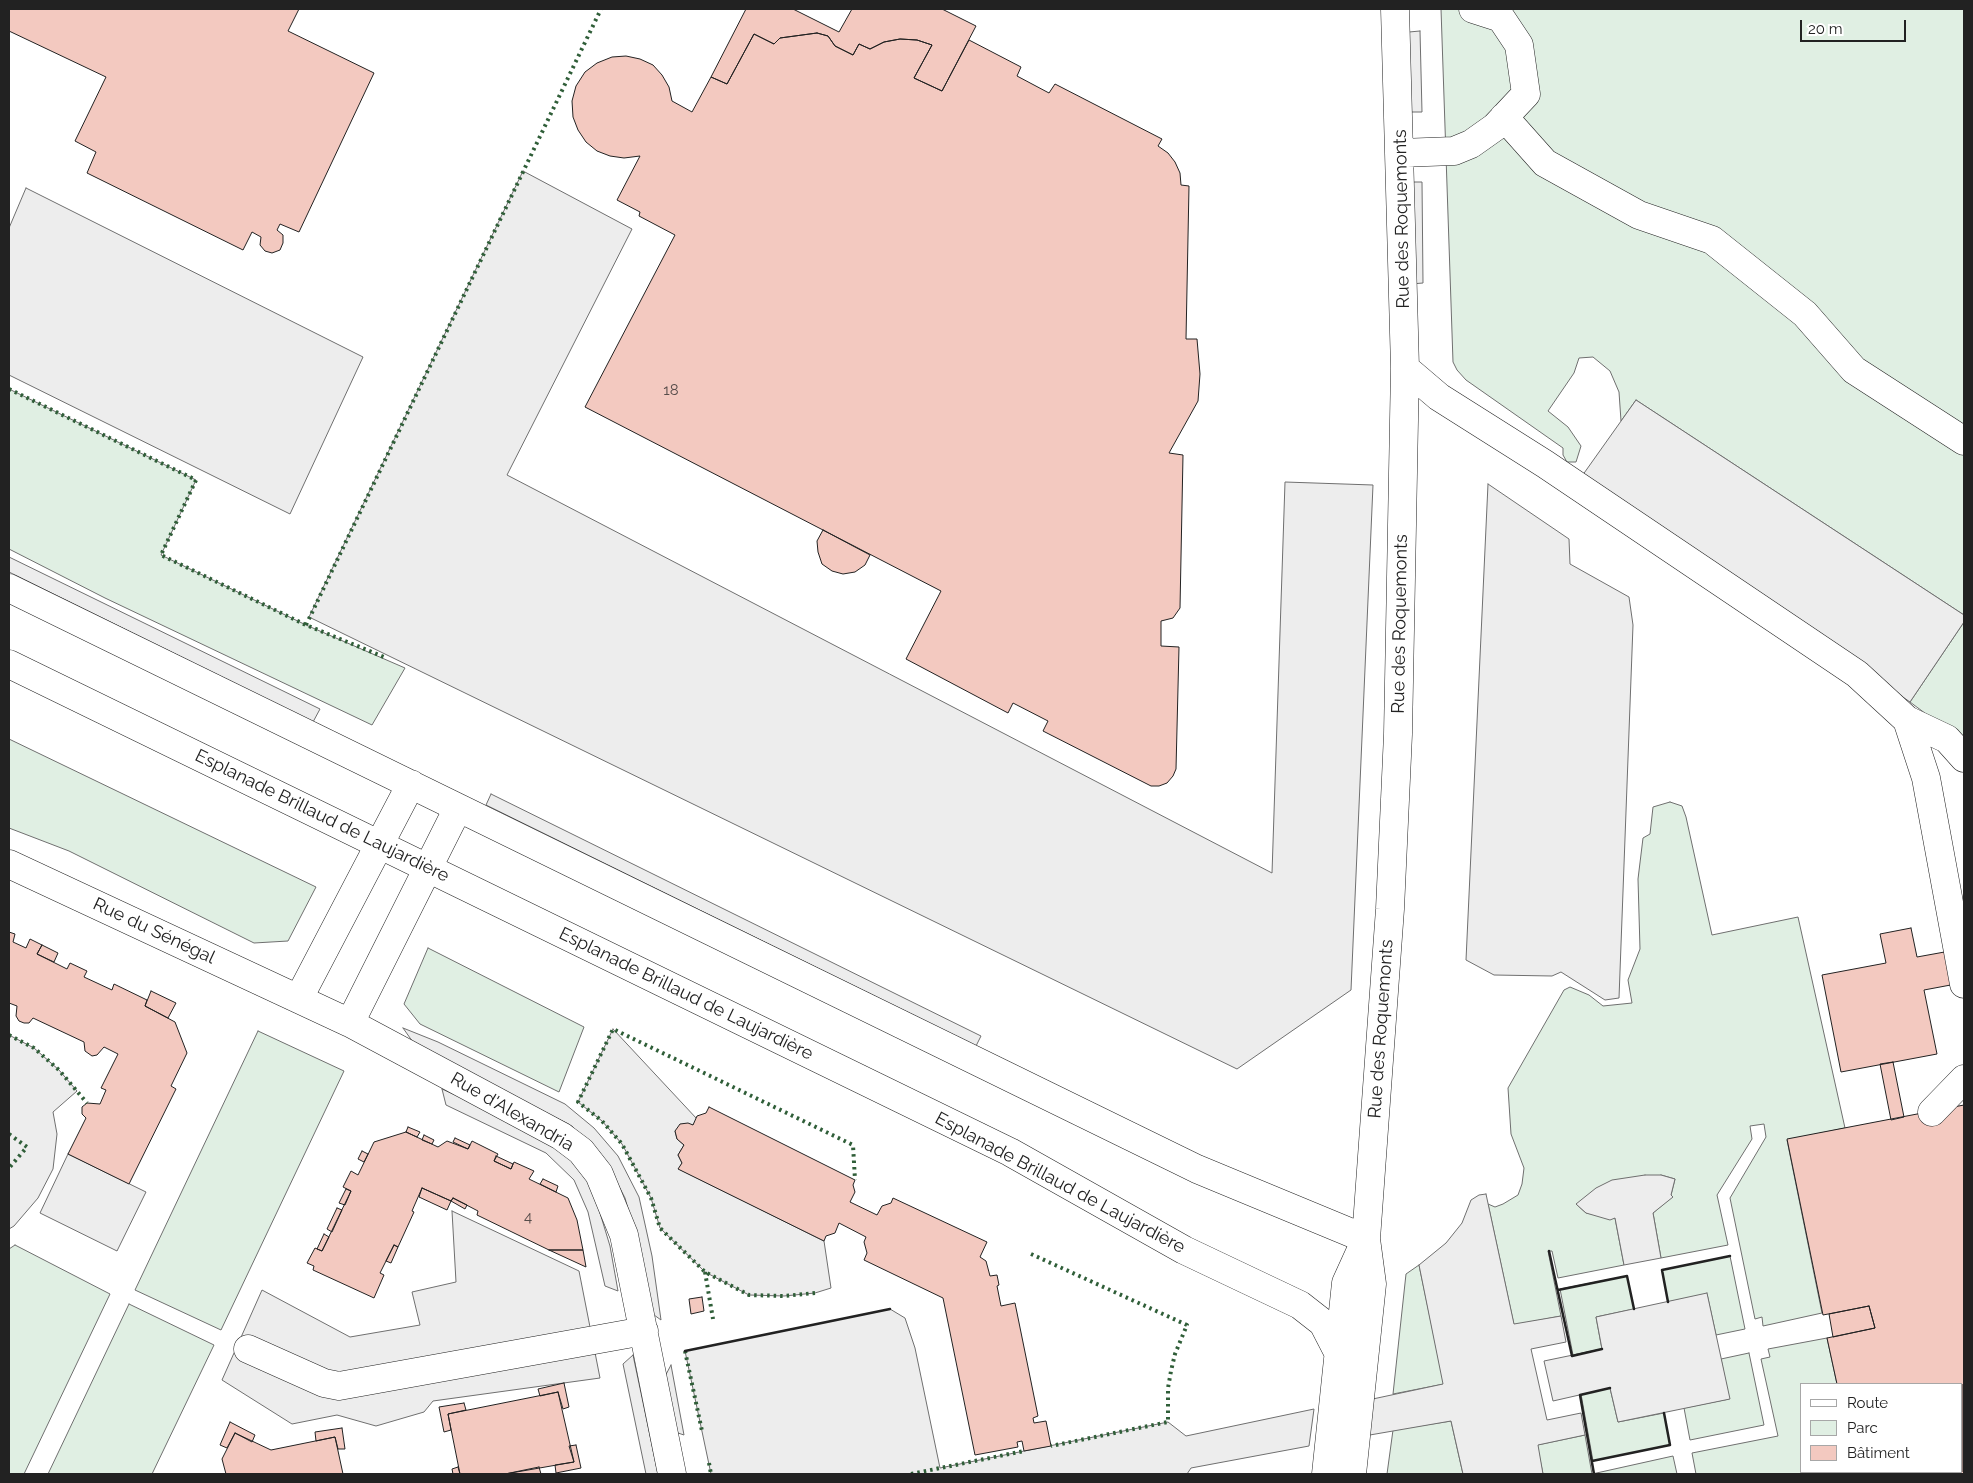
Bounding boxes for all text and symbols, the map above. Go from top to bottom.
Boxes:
scale bar [1803,10,1909,42]
text: 20 m [1808,20,1843,38]
street label: Rue des Roquemonts [1390,129,1414,309]
house number: 18 [663,381,679,399]
street label: Rue des Roquemonts [1388,534,1412,714]
street label: Esplanade Brillaud de Laujardière [191,745,453,887]
street label: Rue du Sénégal [89,893,219,969]
street label: Esplanade Brillaud de Laujardière [555,923,817,1065]
street label: Rue des Roquemonts [1364,939,1398,1119]
street label: Rue d'Alexandria [446,1068,578,1156]
street label: Esplanade Brillaud de Laujardière [931,1108,1189,1258]
house number: 4 [524,1208,532,1226]
legend [1800,1383,1963,1473]
text: Route [1847,1394,1888,1412]
text: Parc [1847,1419,1878,1437]
text: Bâtiment [1847,1444,1910,1462]

